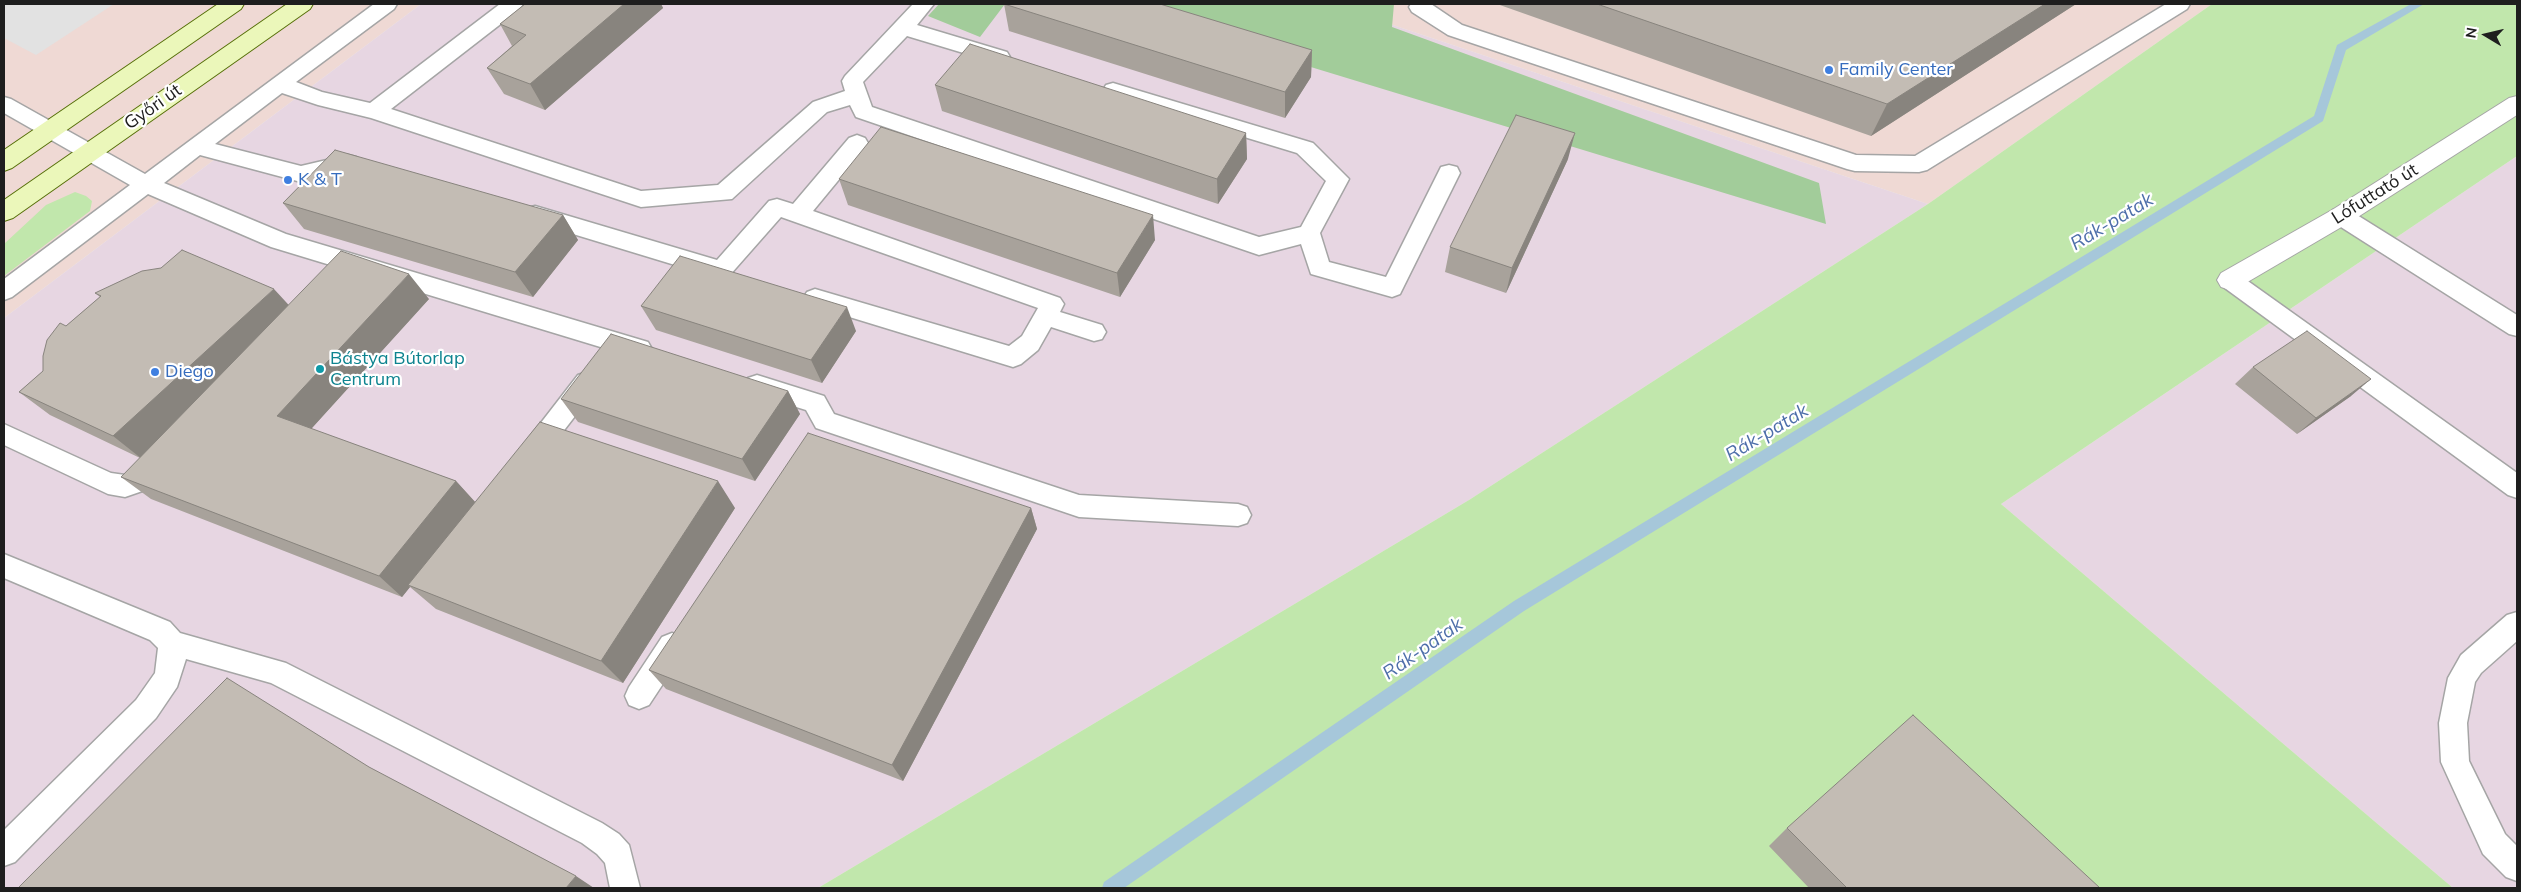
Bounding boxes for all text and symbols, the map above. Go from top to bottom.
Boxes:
north arrow [2461,10,2511,60]
text: N [2461,26,2481,39]
place label: Family Center [1839,59,1953,81]
marker: Family Center [1823,64,1835,76]
street label: Győri út [120,79,186,135]
street label: Lófuttató út [2328,159,2422,229]
place label: K & T [298,169,342,191]
marker: K & T [282,174,294,186]
water label: Rák-patak [2066,188,2158,256]
place label: Bástya Bútorlap Centrum [330,348,465,390]
place label: Diego [165,361,214,383]
marker: Bástya Bútorlap Centrum [314,363,326,375]
marker: Diego [149,366,161,378]
water label: Rák-patak [1721,399,1813,467]
water label: Rák-patak [1379,613,1467,685]

